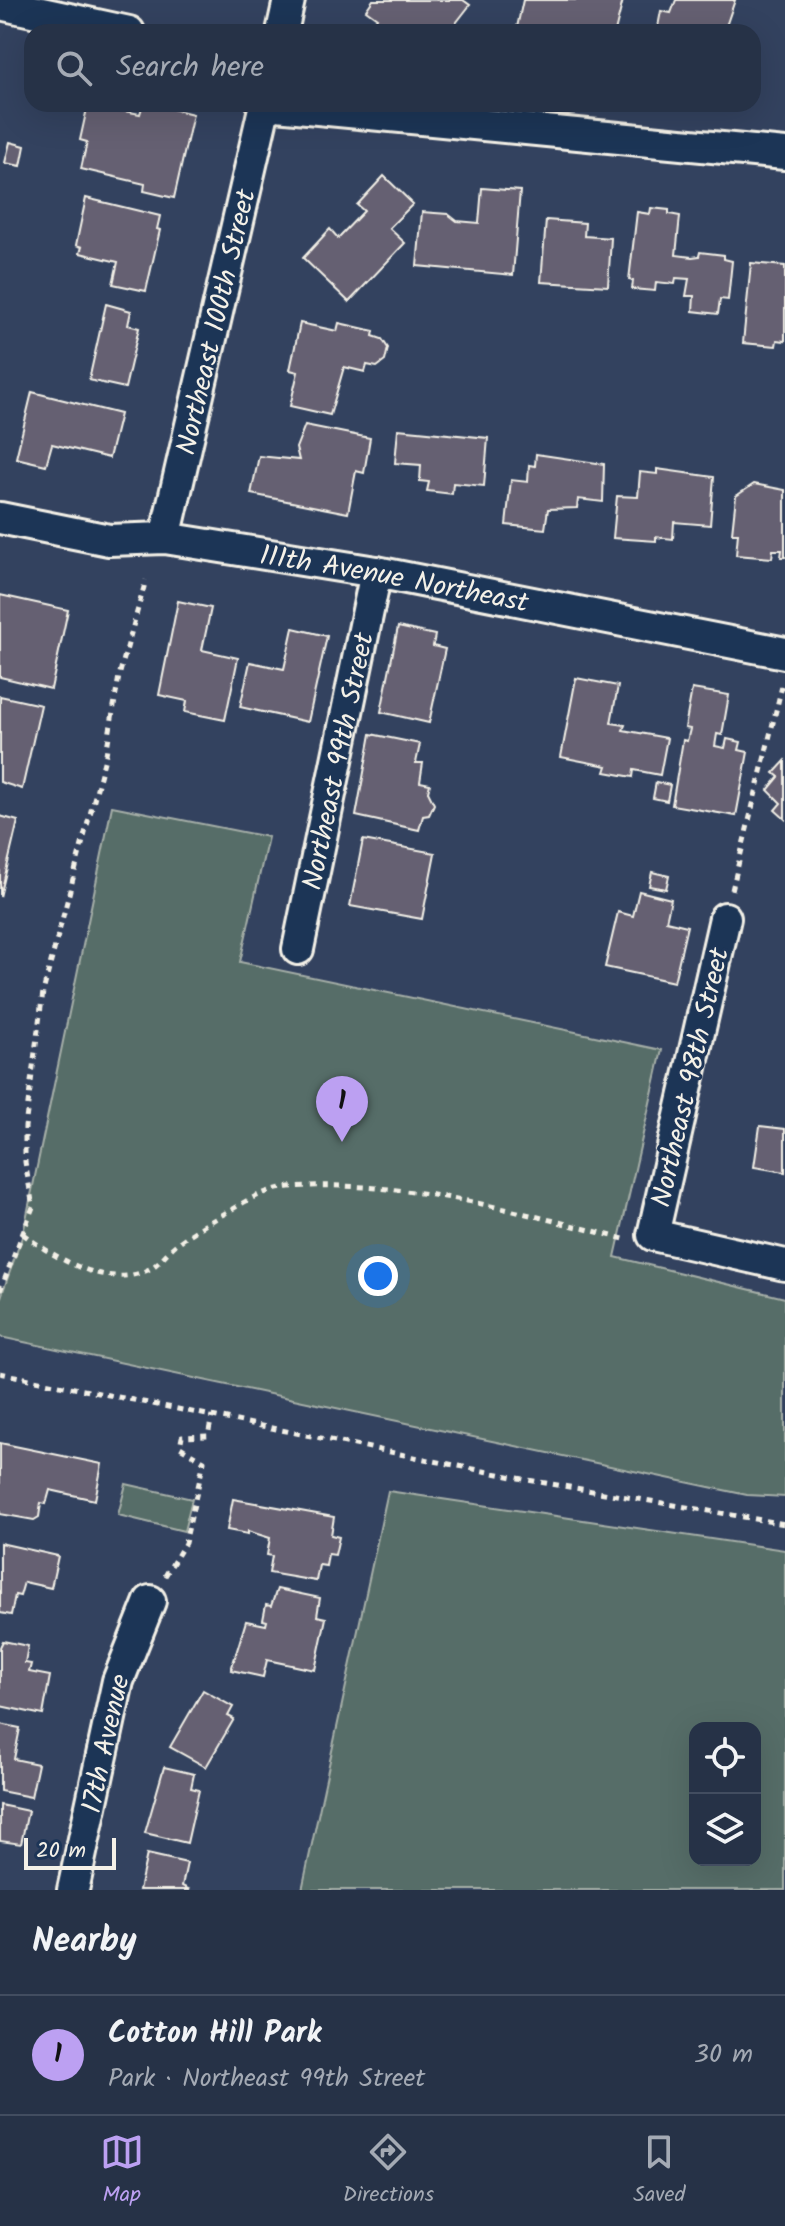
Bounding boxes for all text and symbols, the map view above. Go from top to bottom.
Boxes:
search box [24,24,761,112]
text: Search here [116,44,264,92]
icon: search [52,46,96,90]
street label: Northeast 100th Street [165,184,270,460]
street label: 111th Avenue Northeast [256,534,533,627]
street label: Northeast 99th Street [291,627,388,894]
street label: Northeast 98th Street [640,942,743,1212]
pin: 1 [316,1076,368,1142]
your location [358,1256,398,1296]
street label: 17th Avenue [70,1667,144,1818]
map controls [689,1722,761,1866]
button: locate [689,1722,761,1794]
button: layers [689,1794,761,1866]
scale bar [24,1834,116,1870]
text: 20 m [36,1834,86,1869]
text: Nearby [32,1915,137,1969]
text: Cotton Hill Park [108,2010,321,2058]
text: 1 [54,2034,62,2076]
text: 30 m [694,2034,753,2076]
text: Park · Northeast 99th Street [108,2058,425,2100]
tab: Map [100,2130,144,2213]
tab: Directions [343,2130,434,2213]
tab: Saved [633,2130,685,2213]

